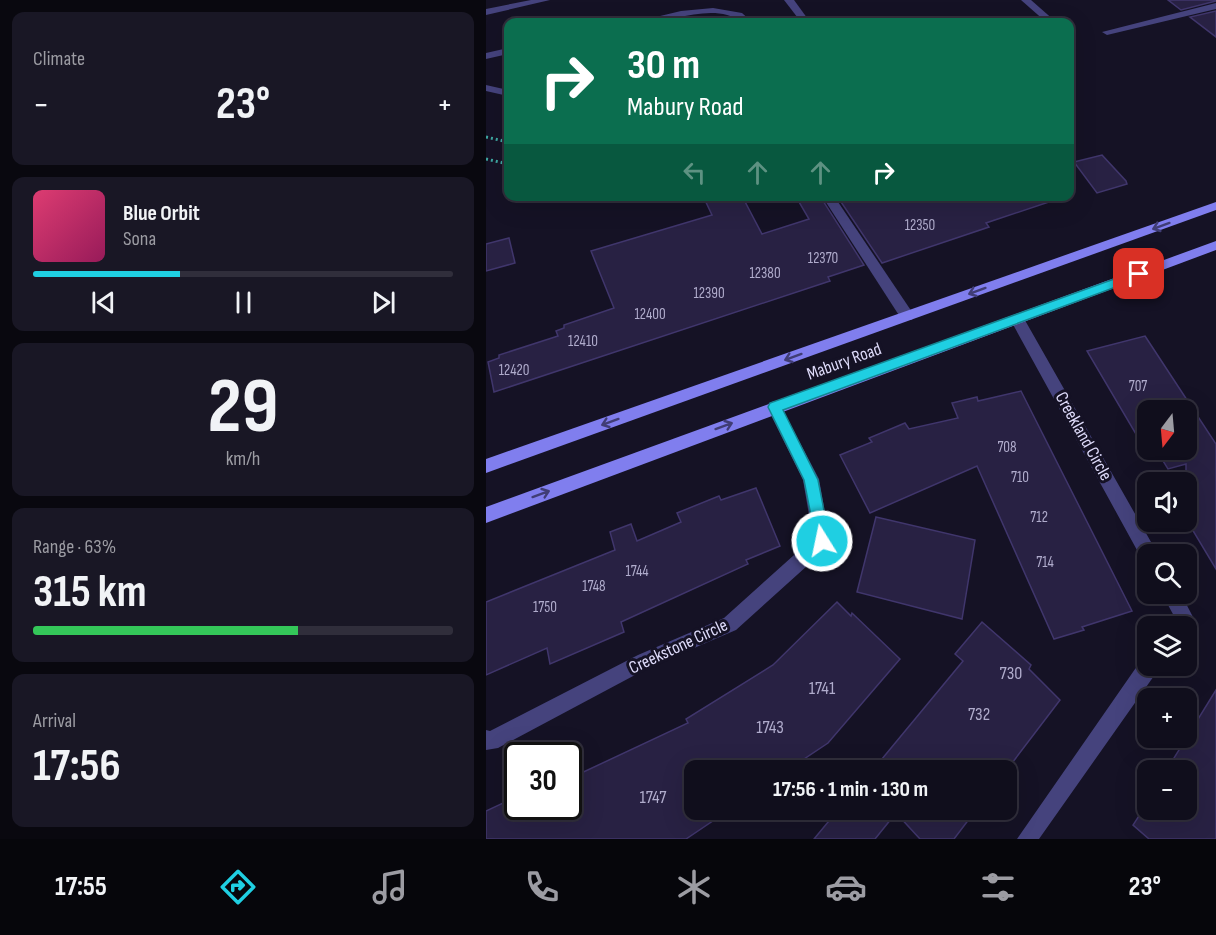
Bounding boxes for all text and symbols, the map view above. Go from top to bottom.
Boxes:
text: 30 m [627,40,700,91]
icon: right [528,42,606,120]
text: Climate [33,47,85,71]
text: 23° [216,77,270,132]
text: − [33,85,49,125]
text: + [437,85,453,125]
text: Mabury Road [627,91,744,123]
icon: left [678,156,711,189]
icon: ahead [741,156,774,189]
icon: ahead [804,156,837,189]
icon: right [867,156,900,189]
text: Blue Orbit [123,200,200,227]
house number: 12350 [905,216,935,235]
one-way arrow [1152,221,1171,232]
text: Sona [123,227,156,251]
pin [1113,248,1164,299]
house number: 12370 [808,249,838,268]
icon: arrive [1122,257,1155,290]
house number: 12380 [749,264,781,283]
house number: 12390 [693,284,725,303]
icon: previous [87,286,120,319]
icon: pause [227,286,260,319]
icon: next [367,286,400,319]
one-way arrow [968,287,987,298]
house number: 12400 [634,305,666,324]
house number: 12410 [568,332,598,351]
street label: Mabury Road [804,338,884,385]
one-way arrow [785,352,803,363]
text: 29 [207,361,279,454]
house number: 12420 [499,361,529,380]
house number: 707 [1129,377,1147,396]
street label: Creekland Circle [1051,388,1116,484]
north arrow [1137,400,1197,460]
map controls [1137,400,1197,820]
one-way arrow [601,417,620,428]
one-way arrow [714,420,732,431]
house number: 708 [997,438,1017,457]
text: km/h [226,447,260,471]
house number: 710 [1011,468,1029,487]
button: sound [1137,472,1197,532]
one-way arrow [531,488,550,499]
house number: 712 [1030,508,1048,527]
position arrow [790,509,854,573]
text: Range · 63% [33,535,116,559]
button: search [1137,544,1197,604]
house number: 714 [1036,553,1054,572]
house number: 1744 [625,562,649,581]
text: 315 km [33,565,147,620]
house number: 1748 [582,577,606,596]
house number: 1750 [533,598,557,617]
street label: Creekstone Circle [626,614,731,678]
button: layers [1137,616,1197,676]
house number: 730 [1000,663,1022,684]
house number: 1741 [809,678,836,699]
button: + [1137,688,1197,748]
house number: 732 [968,704,990,725]
text: Arrival [33,709,76,733]
house number: 1743 [756,717,784,738]
text: 17:56 [33,739,121,794]
speed limit sign: 30 [504,742,582,820]
button: − [1137,760,1197,820]
text: 17:56 · 1 min · 130 m [773,776,928,803]
house number: 1747 [639,787,667,808]
icon: directions [217,866,259,908]
icon: music [369,866,411,908]
icon: phone [521,866,563,908]
icon: climate [673,866,715,908]
icon: car [825,866,867,908]
icon: filters [977,866,1019,908]
text: 17:55 [55,871,107,903]
text: 23° [1129,871,1161,903]

